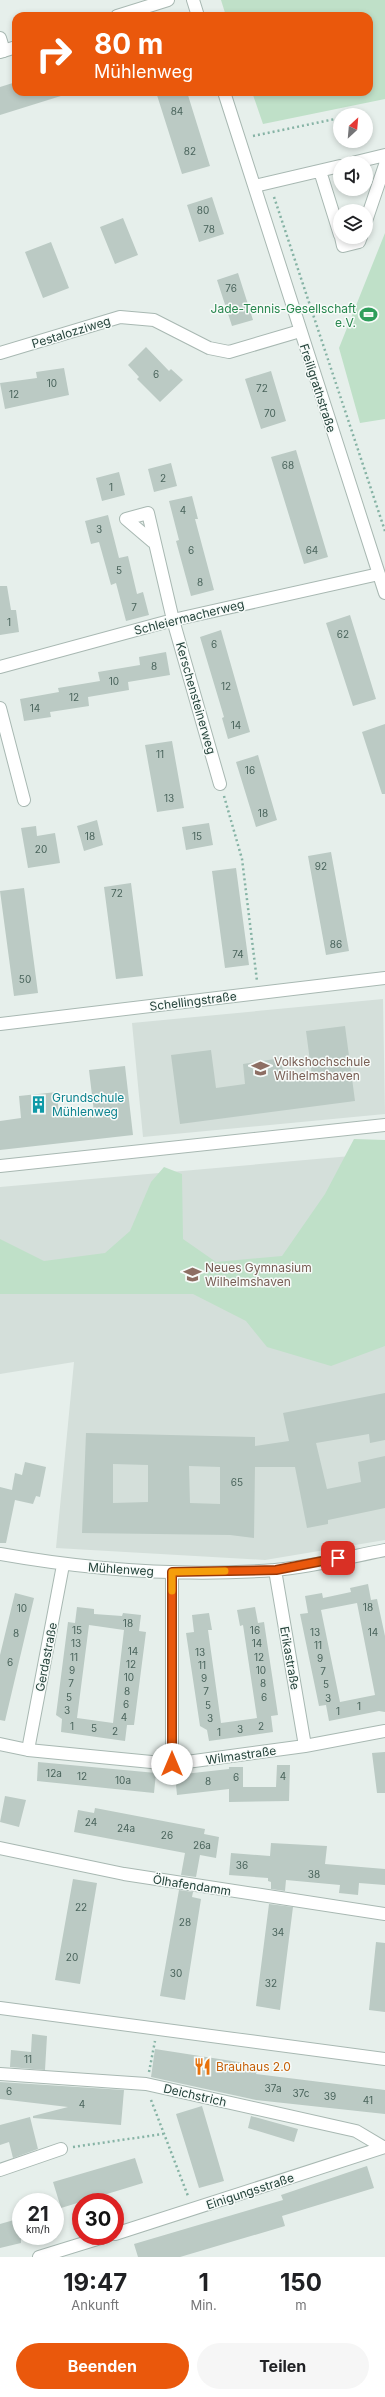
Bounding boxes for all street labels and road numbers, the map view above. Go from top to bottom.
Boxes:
street label: Pestalozziweg [30,313,112,351]
street label: Freiligrathstraße [297,342,339,434]
street label: Schleiermacherweg [132,596,246,638]
street label: Kerschensteinerweg [173,640,219,756]
street label: Schellingstraße [149,988,237,1014]
street label: Mühlenweg [88,1559,154,1579]
street label: Gerdastraße [32,1621,60,1693]
street label: Erikastraße [277,1625,303,1691]
street label: Wilmastraße [205,1743,277,1767]
street label: Ölhafendamm [152,1871,232,1899]
street label: Deichstrich [162,2080,228,2110]
street label: Einigungsstraße [204,2170,296,2212]

